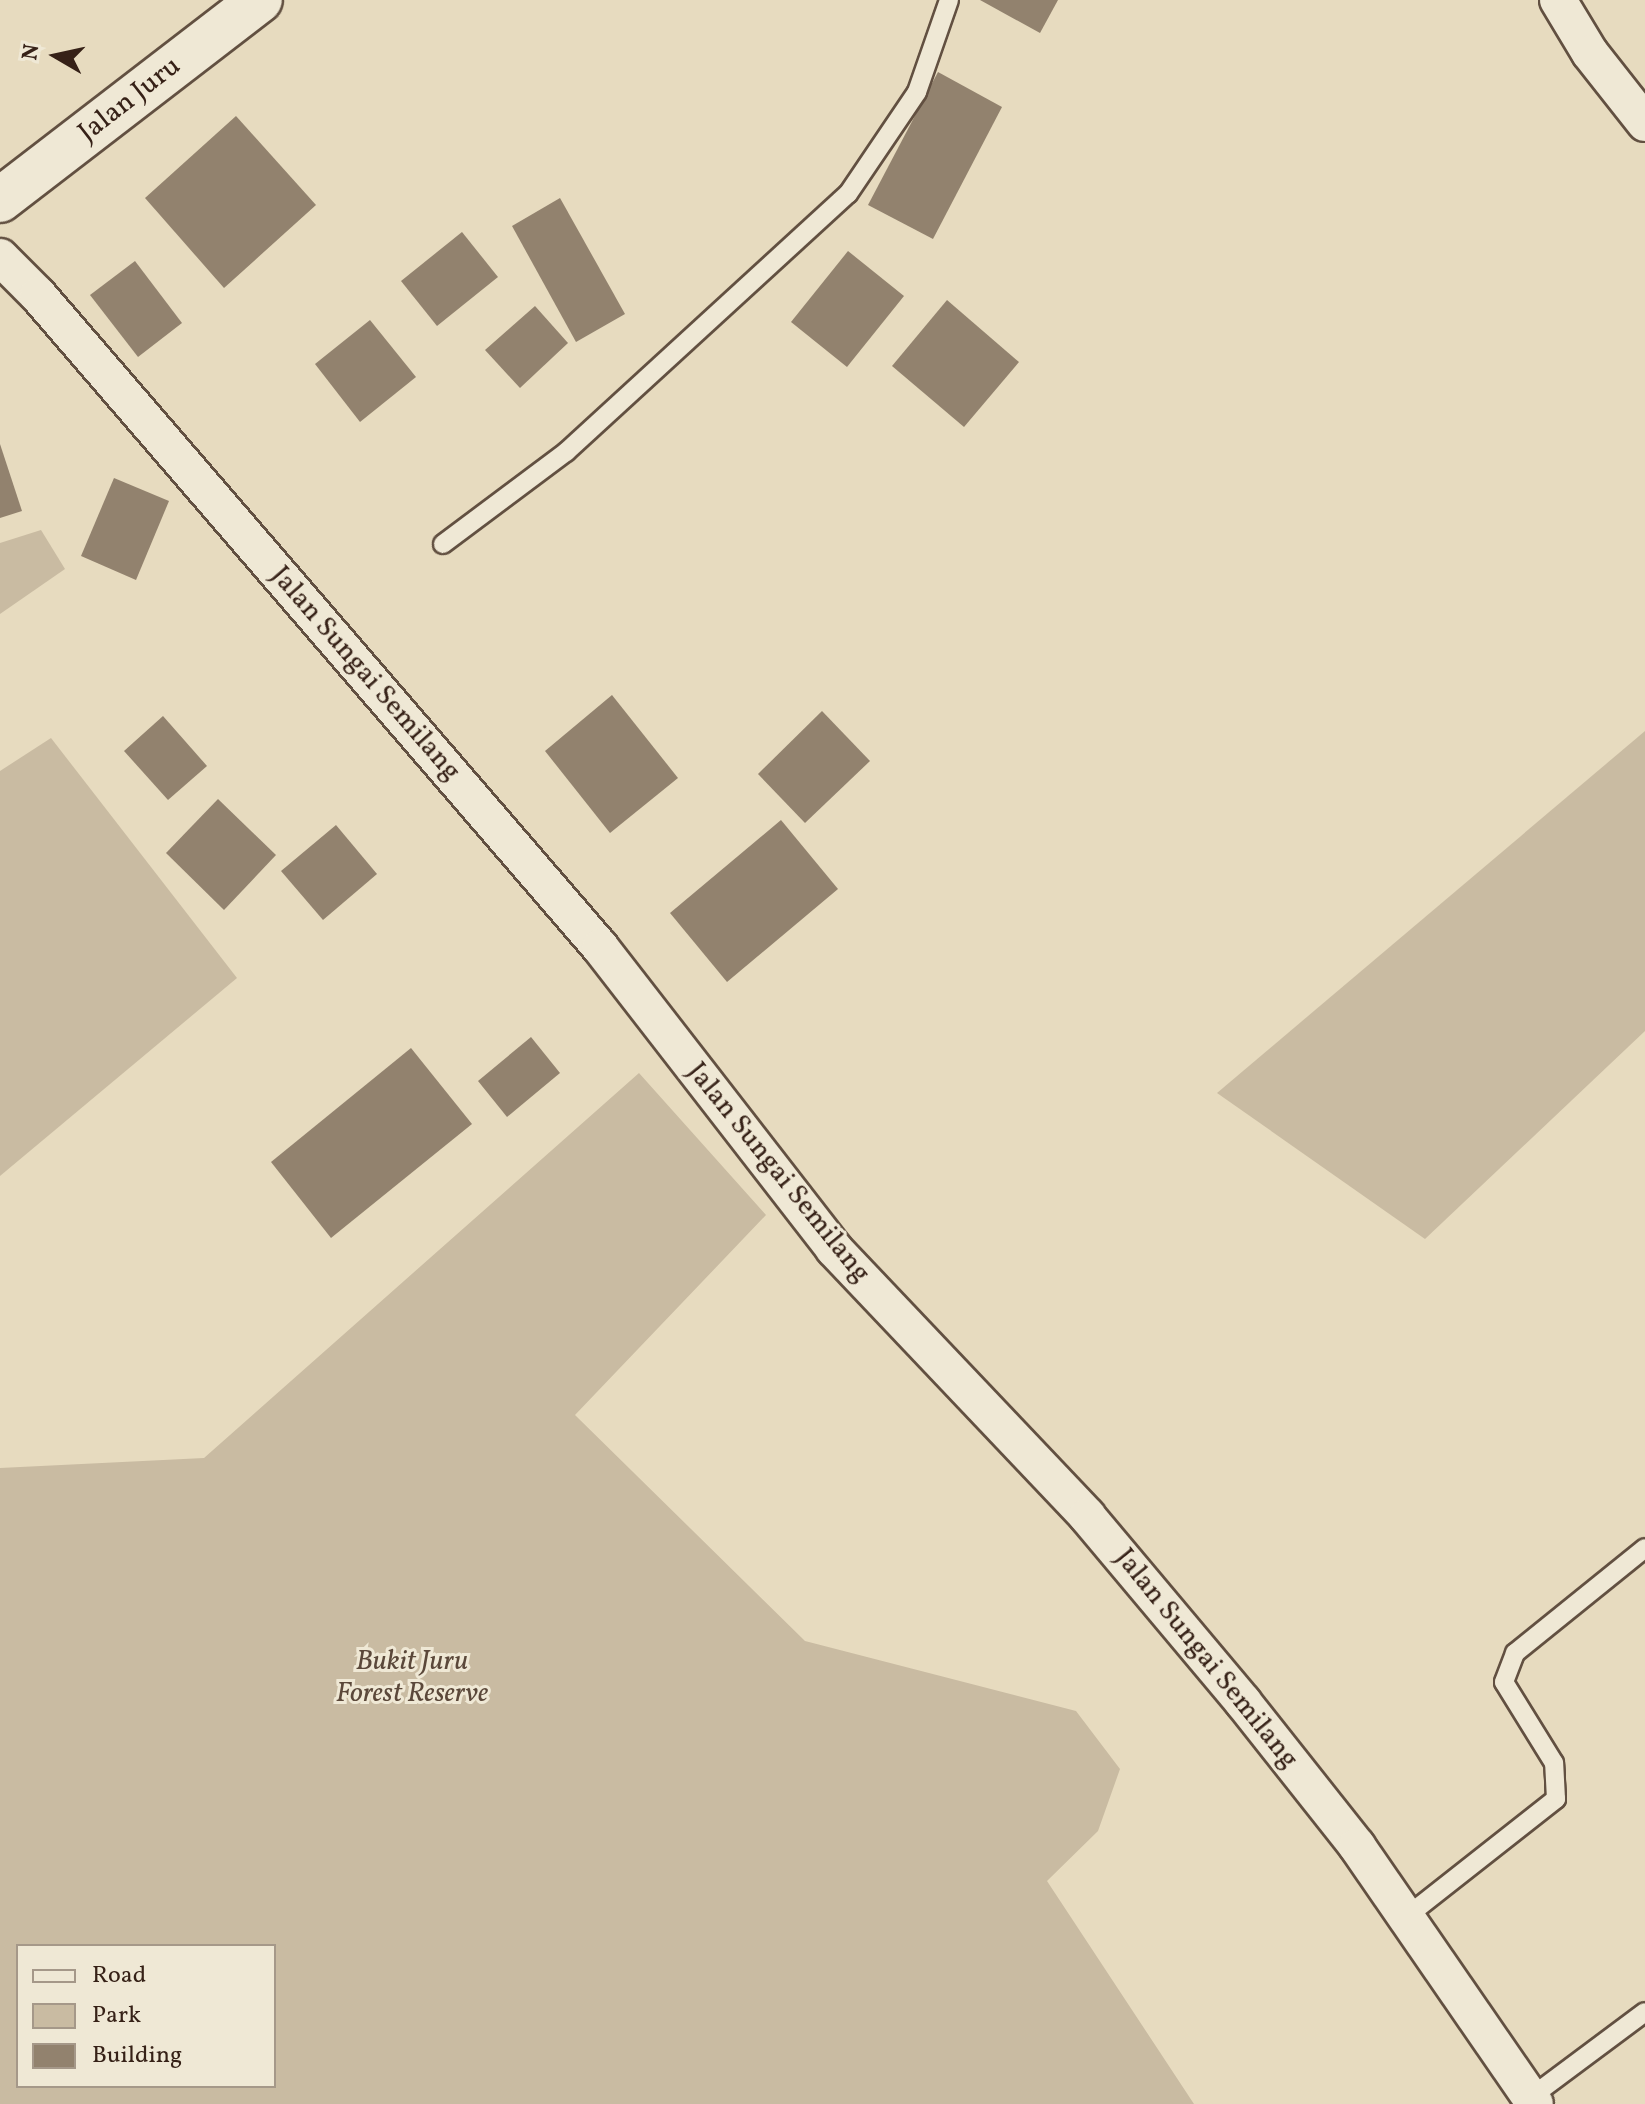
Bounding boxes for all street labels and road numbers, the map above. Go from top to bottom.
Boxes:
street label: Jalan Juru [72,50,188,150]
street label: Jalan Sungai Semilang [263,560,467,788]
street label: Jalan Sungai Semilang [679,1056,877,1290]
street label: Jalan Sungai Semilang [1107,1542,1305,1776]

